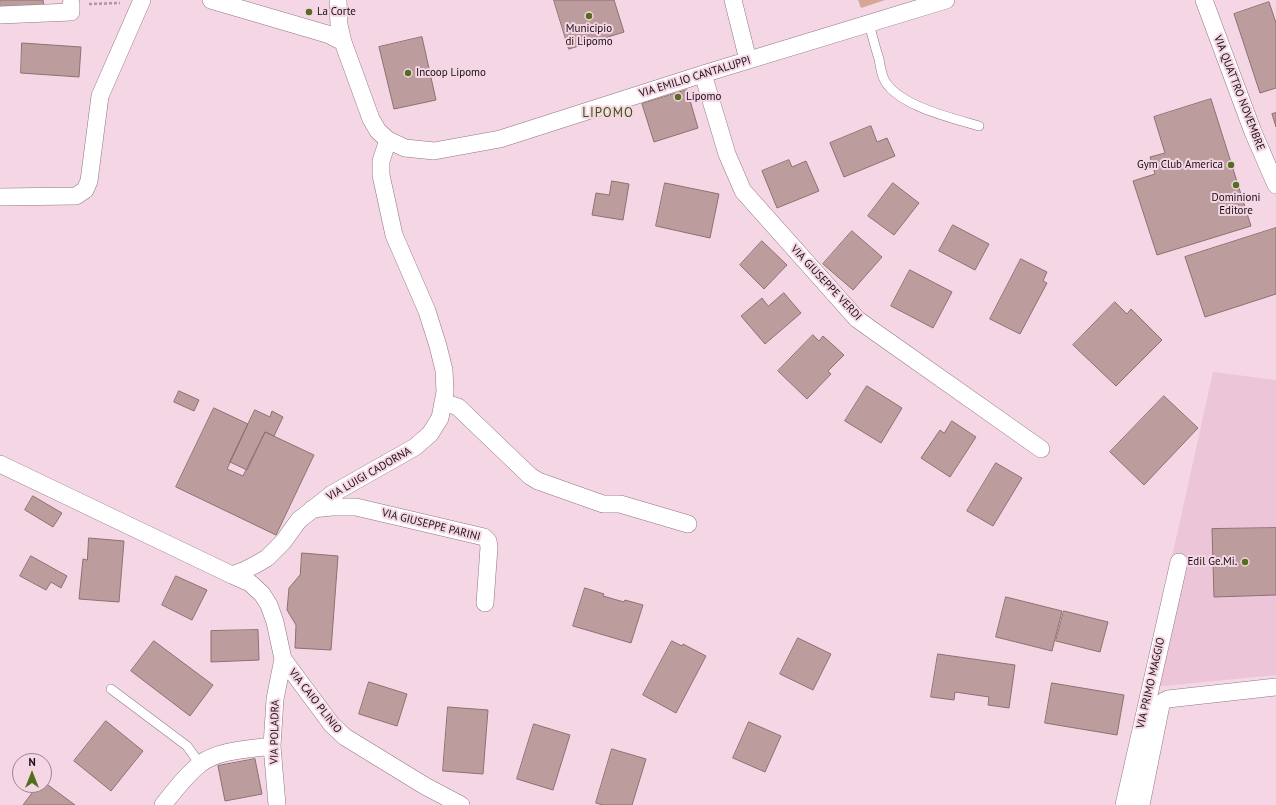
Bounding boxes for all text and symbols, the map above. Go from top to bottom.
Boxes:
place label: La Corte [317,5,356,19]
marker: La Corte [304,7,314,17]
marker: Municipio di Lipomo [584,11,594,21]
place label: Municipio di Lipomo [565,22,613,48]
street label: VIA QUATTRO NOVEMBRE [1211,33,1267,153]
street label: VIA EMILIO CANTALUPPI [638,54,752,100]
place label: Incoop Lipomo [416,66,486,80]
marker: Incoop Lipomo [403,68,413,78]
place label: Lipomo [686,90,721,104]
marker: Lipomo [673,92,683,102]
district label: LIPOMO [582,105,634,121]
place label: Gym Club America [1137,158,1223,172]
marker: Gym Club America [1226,160,1236,170]
marker: Dominioni Editore [1231,180,1241,190]
place label: Dominioni Editore [1212,191,1260,217]
street label: VIA GIUSEPPE VERDI [788,243,864,323]
street label: VIA LUIGI CADORNA [324,444,414,504]
street label: VIA GIUSEPPE PARINI [380,506,482,544]
place label: Edil Ge.Mi. [1187,555,1237,569]
marker: Edil Ge.Mi. [1240,557,1250,567]
street label: VIA PRIMO MAGGIO [1134,636,1168,730]
street label: VIA CAIO PLINIO [286,666,344,736]
street label: VIA POLADRA [268,700,282,764]
north arrow [12,753,52,793]
text: N [28,755,36,769]

